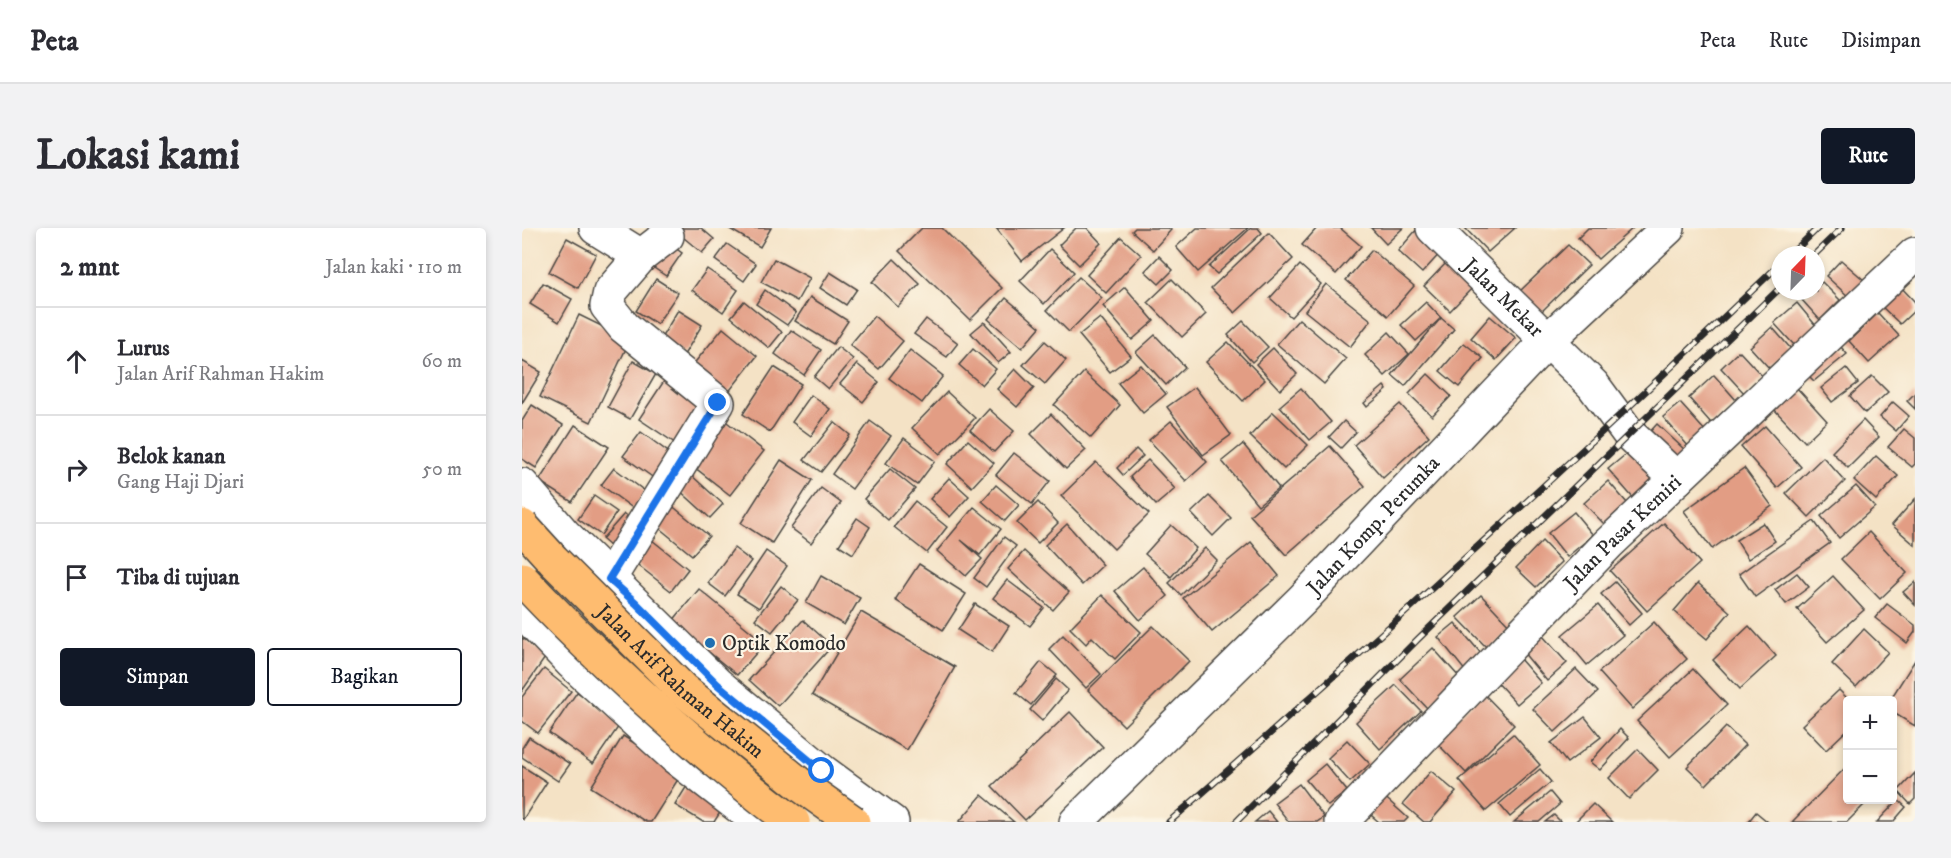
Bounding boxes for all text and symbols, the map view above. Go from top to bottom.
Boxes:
text: Peta [30,24,78,59]
text: Peta [1700,28,1736,54]
text: Rute [1769,28,1808,54]
text: Disimpan [1841,28,1921,54]
button: Rute [1821,128,1915,184]
text: Lokasi kami [36,130,240,182]
north arrow [1771,246,1825,300]
text: 2 mnt [60,251,120,284]
street label: Jalan Mekar [1456,252,1549,343]
text: Jalan kaki · 110 m [325,255,462,280]
text: Lurus [117,335,170,362]
icon: ahead [60,345,93,378]
text: 60 m [422,349,462,374]
text: Jalan Arif Rahman Hakim [117,362,324,387]
route end [704,389,730,415]
text: Belok kanan [117,443,225,470]
street label: Jalan Komp. Perumka [1300,451,1446,602]
icon: right [60,453,93,486]
text: 50 m [422,457,462,482]
street label: Jalan Pasar Kemiri [1557,469,1687,598]
text: Gang Haji Djari [117,470,244,495]
icon: arrive [60,561,93,594]
text: Tiba di tujuan [117,564,239,591]
street label: Jalan Arif Rahman Hakim [589,598,769,764]
place label: Optik Komodo [722,631,846,657]
marker: Optik Komodo [703,636,717,650]
button: Simpan [60,648,255,706]
button: Bagikan [267,648,462,706]
map controls [1843,696,1897,804]
button: + [1843,696,1897,750]
button: − [1843,750,1897,804]
route start [808,757,834,783]

